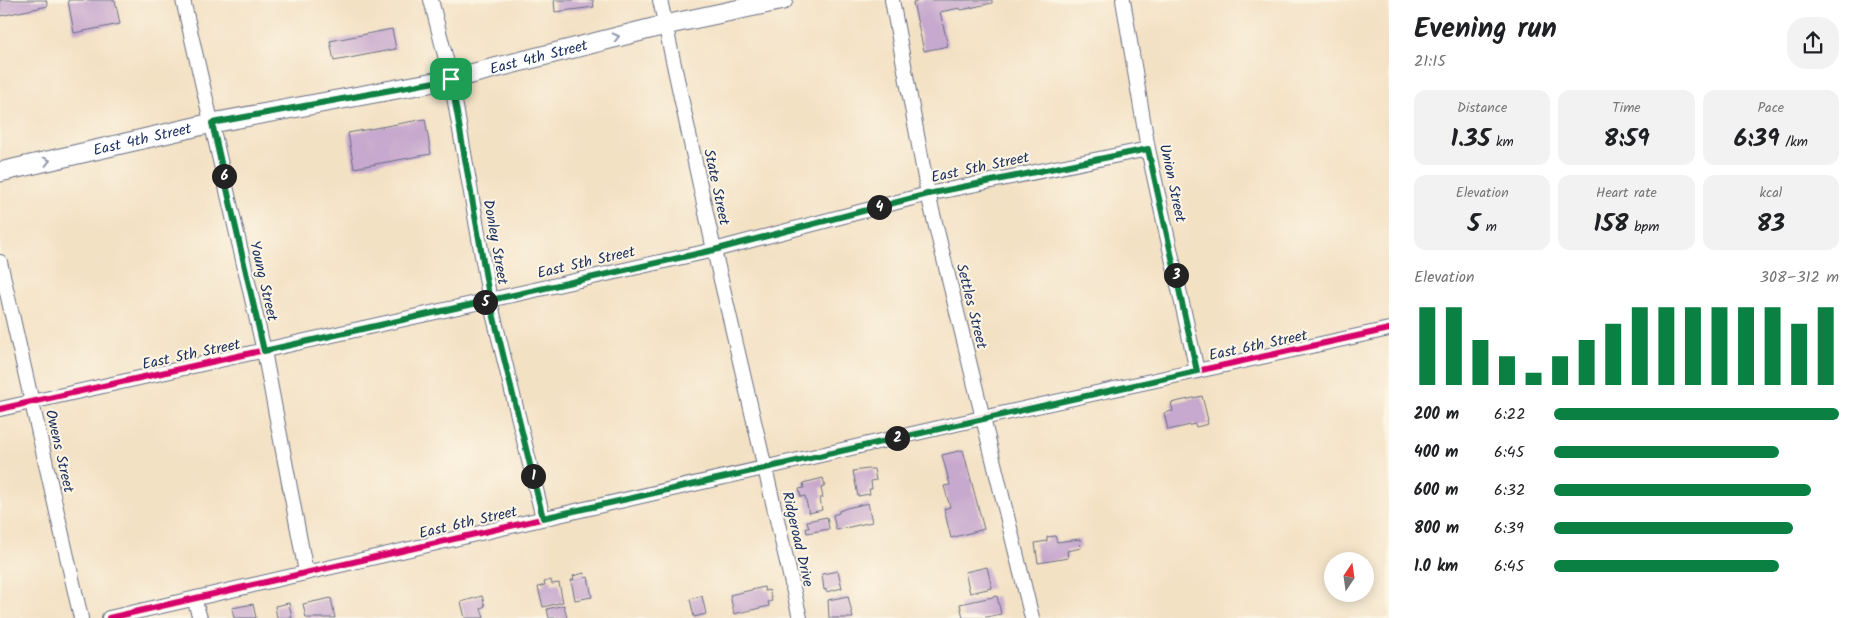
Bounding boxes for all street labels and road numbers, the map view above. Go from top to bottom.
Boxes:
street label: East 4th Street [487,34,591,82]
street label: East 4th Street [91,117,194,163]
street label: Union Street [1152,142,1192,225]
street label: East 5th Street [929,146,1032,190]
street label: State Street [696,147,736,228]
street label: Donley Street [476,198,514,287]
street label: Young Street [242,239,284,324]
street label: East 5th Street [535,240,638,286]
street label: Settles Street [949,261,993,352]
street label: East 6th Street [1207,324,1310,368]
street label: East 5th Street [140,333,243,377]
street label: Owens Street [38,407,80,495]
street label: Ridgeroad Drive [774,489,820,590]
street label: East 6th Street [417,500,520,546]

